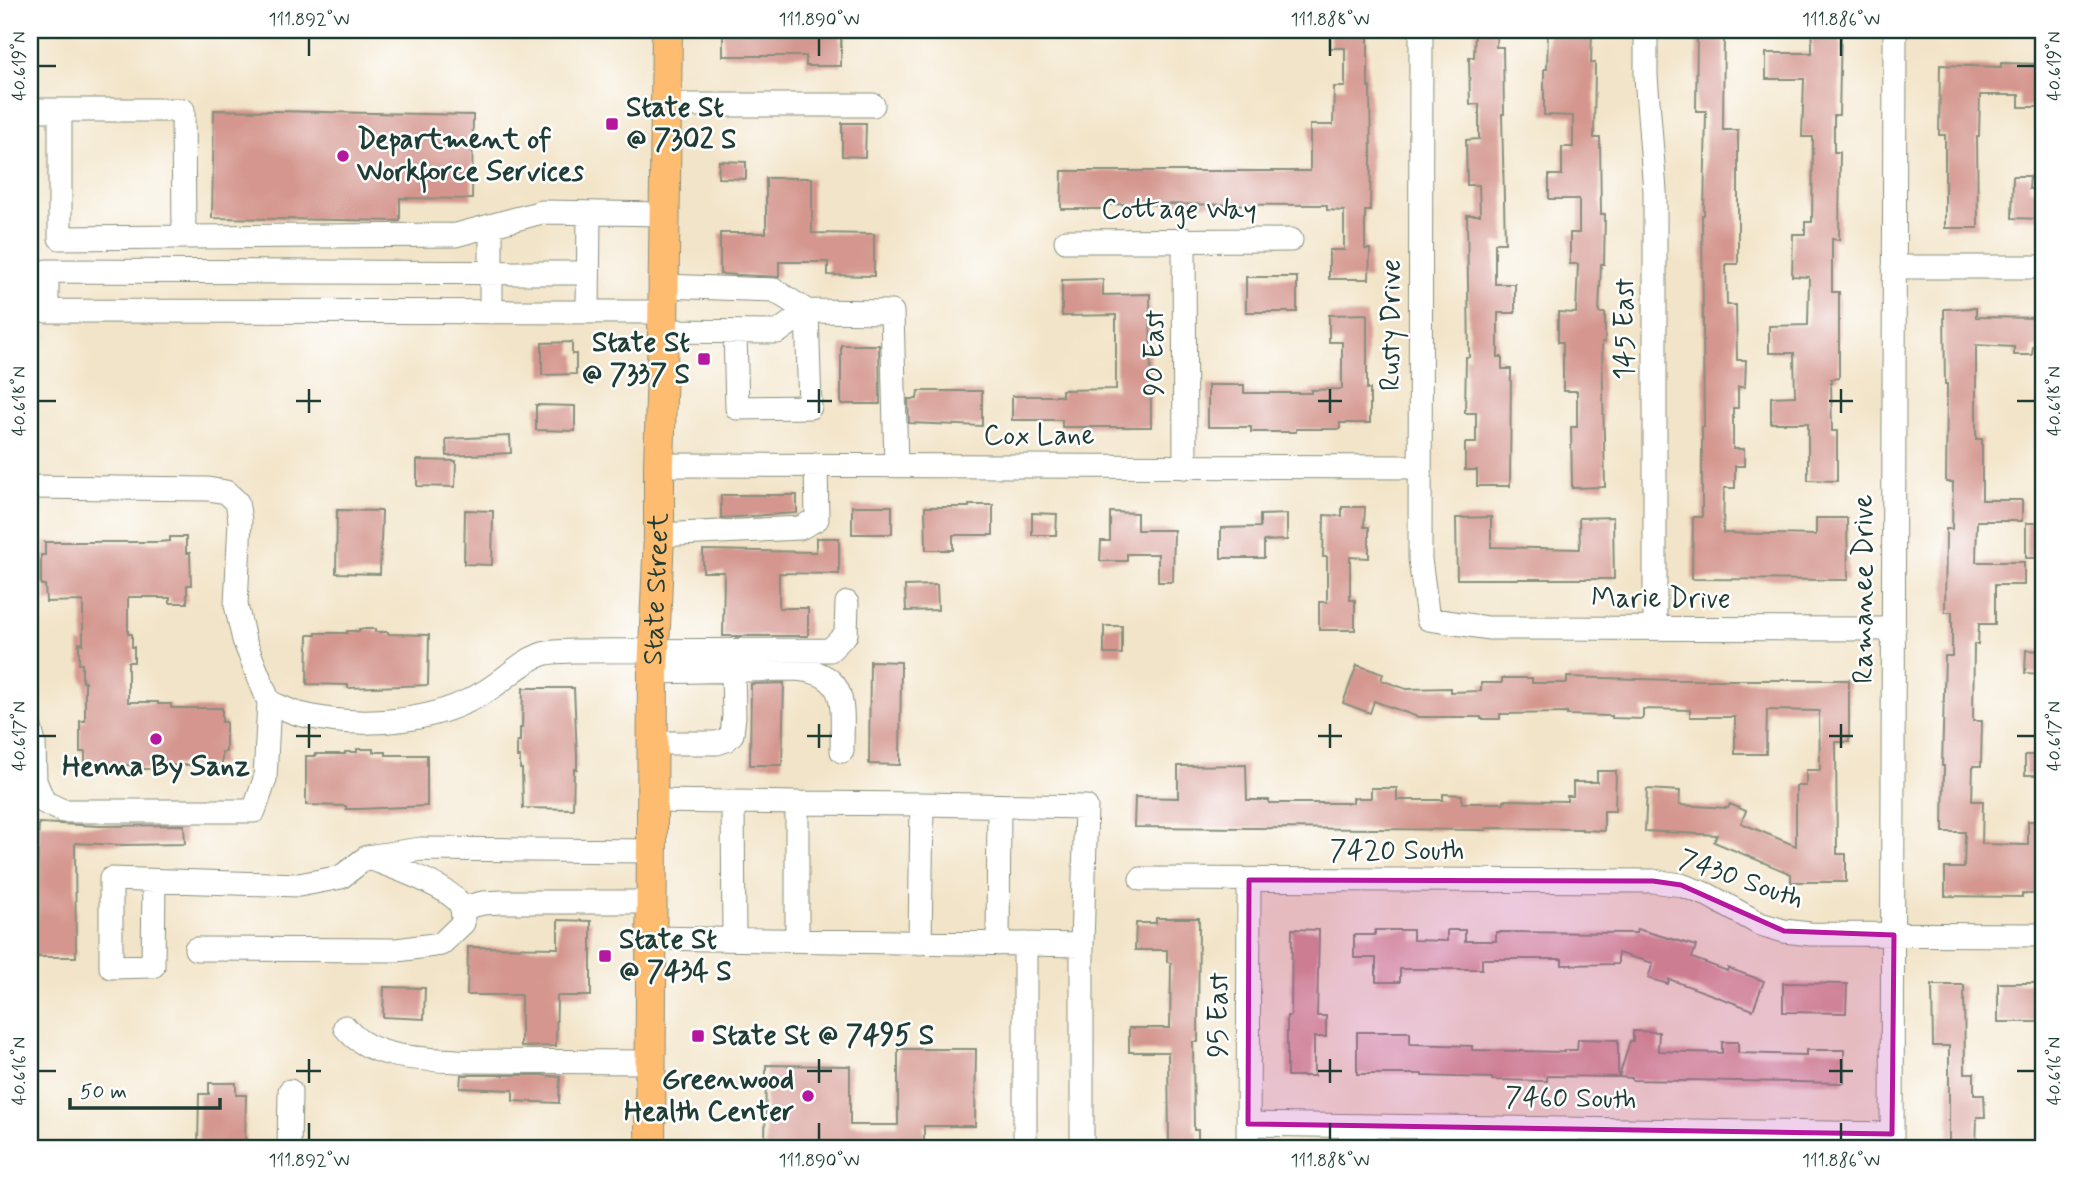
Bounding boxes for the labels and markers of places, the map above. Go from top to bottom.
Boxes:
place label: State St @ 7302 S [626,90,737,159]
marker: State St @ 7302 S [604,116,620,132]
place label: Department of Workforce Services [357,122,585,194]
marker: Department of Workforce Services [335,148,351,164]
place label: State St @ 7337 S [582,325,691,394]
marker: State St @ 7337 S [696,351,712,367]
marker: Henna By Sanz [148,731,164,747]
place label: Henna By Sanz [62,749,250,786]
place label: State St @ 7434 S [619,922,732,991]
marker: State St @ 7434 S [597,948,613,964]
place label: State St @ 7495 S [712,1018,934,1055]
marker: State St @ 7495 S [690,1028,706,1044]
place label: Greenwood Health Center [624,1062,794,1131]
marker: Greenwood Health Center [800,1088,816,1104]

